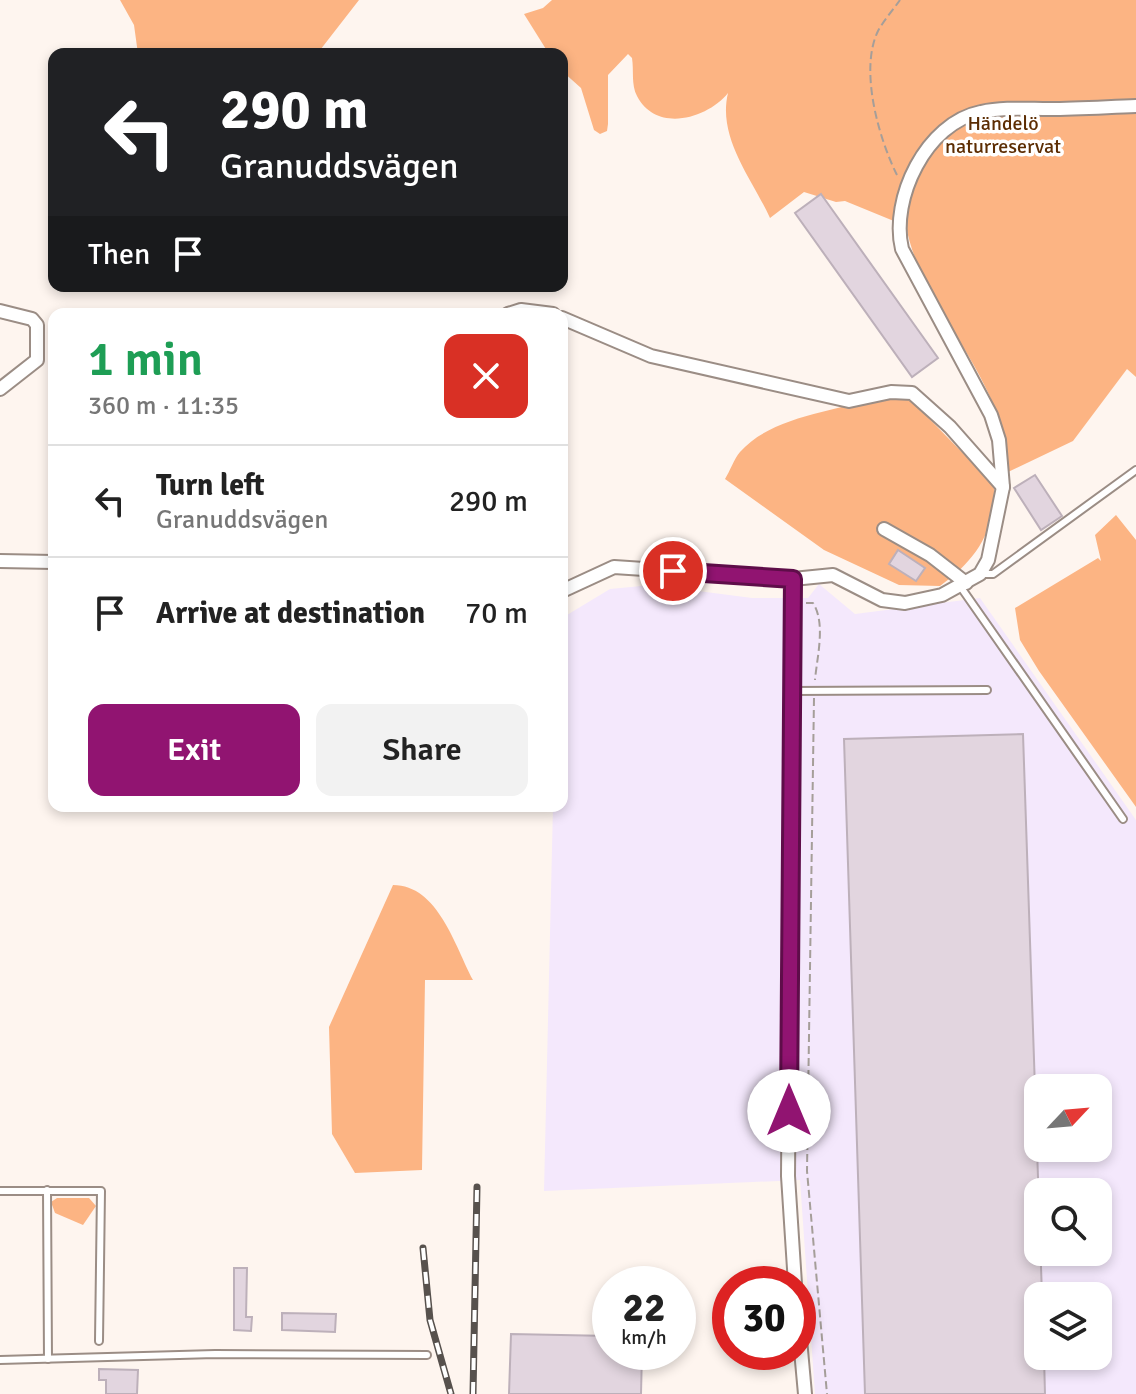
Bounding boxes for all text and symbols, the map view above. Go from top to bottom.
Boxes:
text: 290 m [220,75,368,144]
icon: left [88,80,192,184]
park label: Händelö naturreservat [945,111,1061,159]
text: Granuddsvägen [220,144,459,189]
icon: arrive [166,232,210,276]
text: Then [88,236,150,273]
text: 1 min [88,330,203,389]
button: close [444,334,528,418]
text: 360 m · 11:35 [88,390,239,422]
text: Turn left [156,467,265,504]
icon: left [88,479,132,523]
text: 290 m [449,483,528,520]
text: Granuddsvägen [156,504,328,536]
pin [639,537,707,605]
icon: arrive [651,549,695,593]
icon: arrive [88,591,132,635]
text: Arrive at destination [156,595,425,632]
text: 70 m [465,595,528,632]
button: Exit [88,704,300,796]
button: Share [316,704,528,796]
position arrow [747,1069,831,1153]
north arrow [1024,1074,1112,1162]
map controls [1024,1074,1112,1370]
button: search [1024,1178,1112,1266]
speed limit sign: 30 [712,1266,816,1370]
button: layers [1024,1282,1112,1370]
text: 22 [622,1283,666,1333]
text: km/h [621,1325,667,1350]

